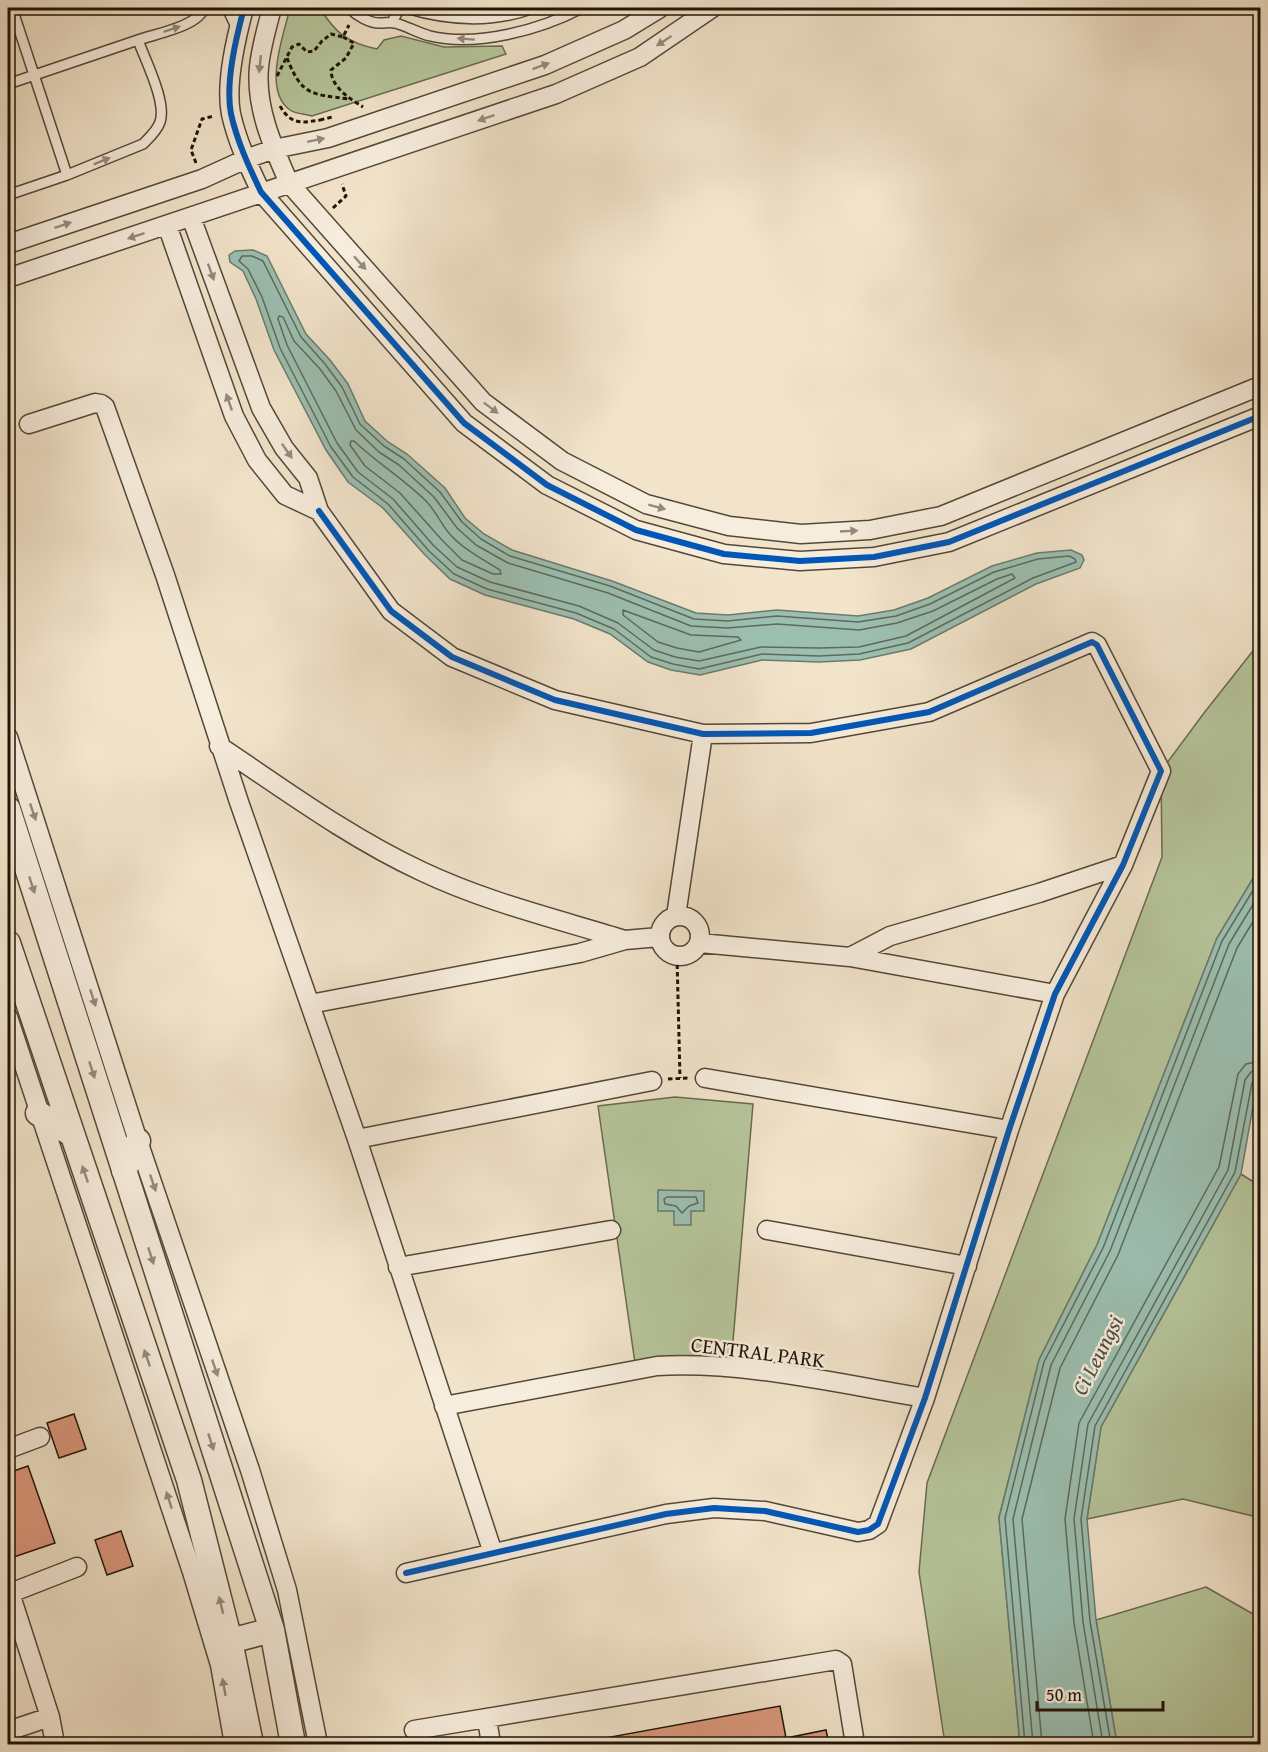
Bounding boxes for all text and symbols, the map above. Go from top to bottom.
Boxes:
one-way arrow [163,23,181,33]
one-way arrow [457,34,476,43]
one-way arrow [656,35,672,46]
one-way arrow [255,55,265,74]
one-way arrow [532,61,550,70]
one-way arrow [476,113,494,123]
one-way arrow [307,135,326,145]
one-way arrow [93,156,111,165]
one-way arrow [54,220,72,230]
one-way arrow [127,231,145,241]
one-way arrow [353,256,367,271]
one-way arrow [207,263,217,281]
one-way arrow [224,393,234,411]
one-way arrow [483,401,498,413]
one-way arrow [281,442,293,458]
one-way arrow [648,503,666,512]
one-way arrow [840,527,859,536]
one-way arrow [29,803,38,821]
one-way arrow [28,876,37,894]
one-way arrow [89,989,98,1007]
one-way arrow [87,1061,97,1079]
one-way arrow [79,1165,89,1183]
one-way arrow [148,1174,158,1192]
one-way arrow [147,1247,156,1265]
water label: Ci Leungsi [1063,1309,1131,1400]
street label: CENTRAL PARK [689,1328,827,1376]
one-way arrow [142,1349,152,1367]
one-way arrow [211,1359,221,1377]
one-way arrow [207,1433,216,1451]
one-way arrow [164,1491,173,1509]
one-way arrow [215,1596,225,1615]
scale bar [1037,1674,1163,1712]
one-way arrow [219,1677,228,1696]
text: 50 m [1046,1681,1082,1708]

